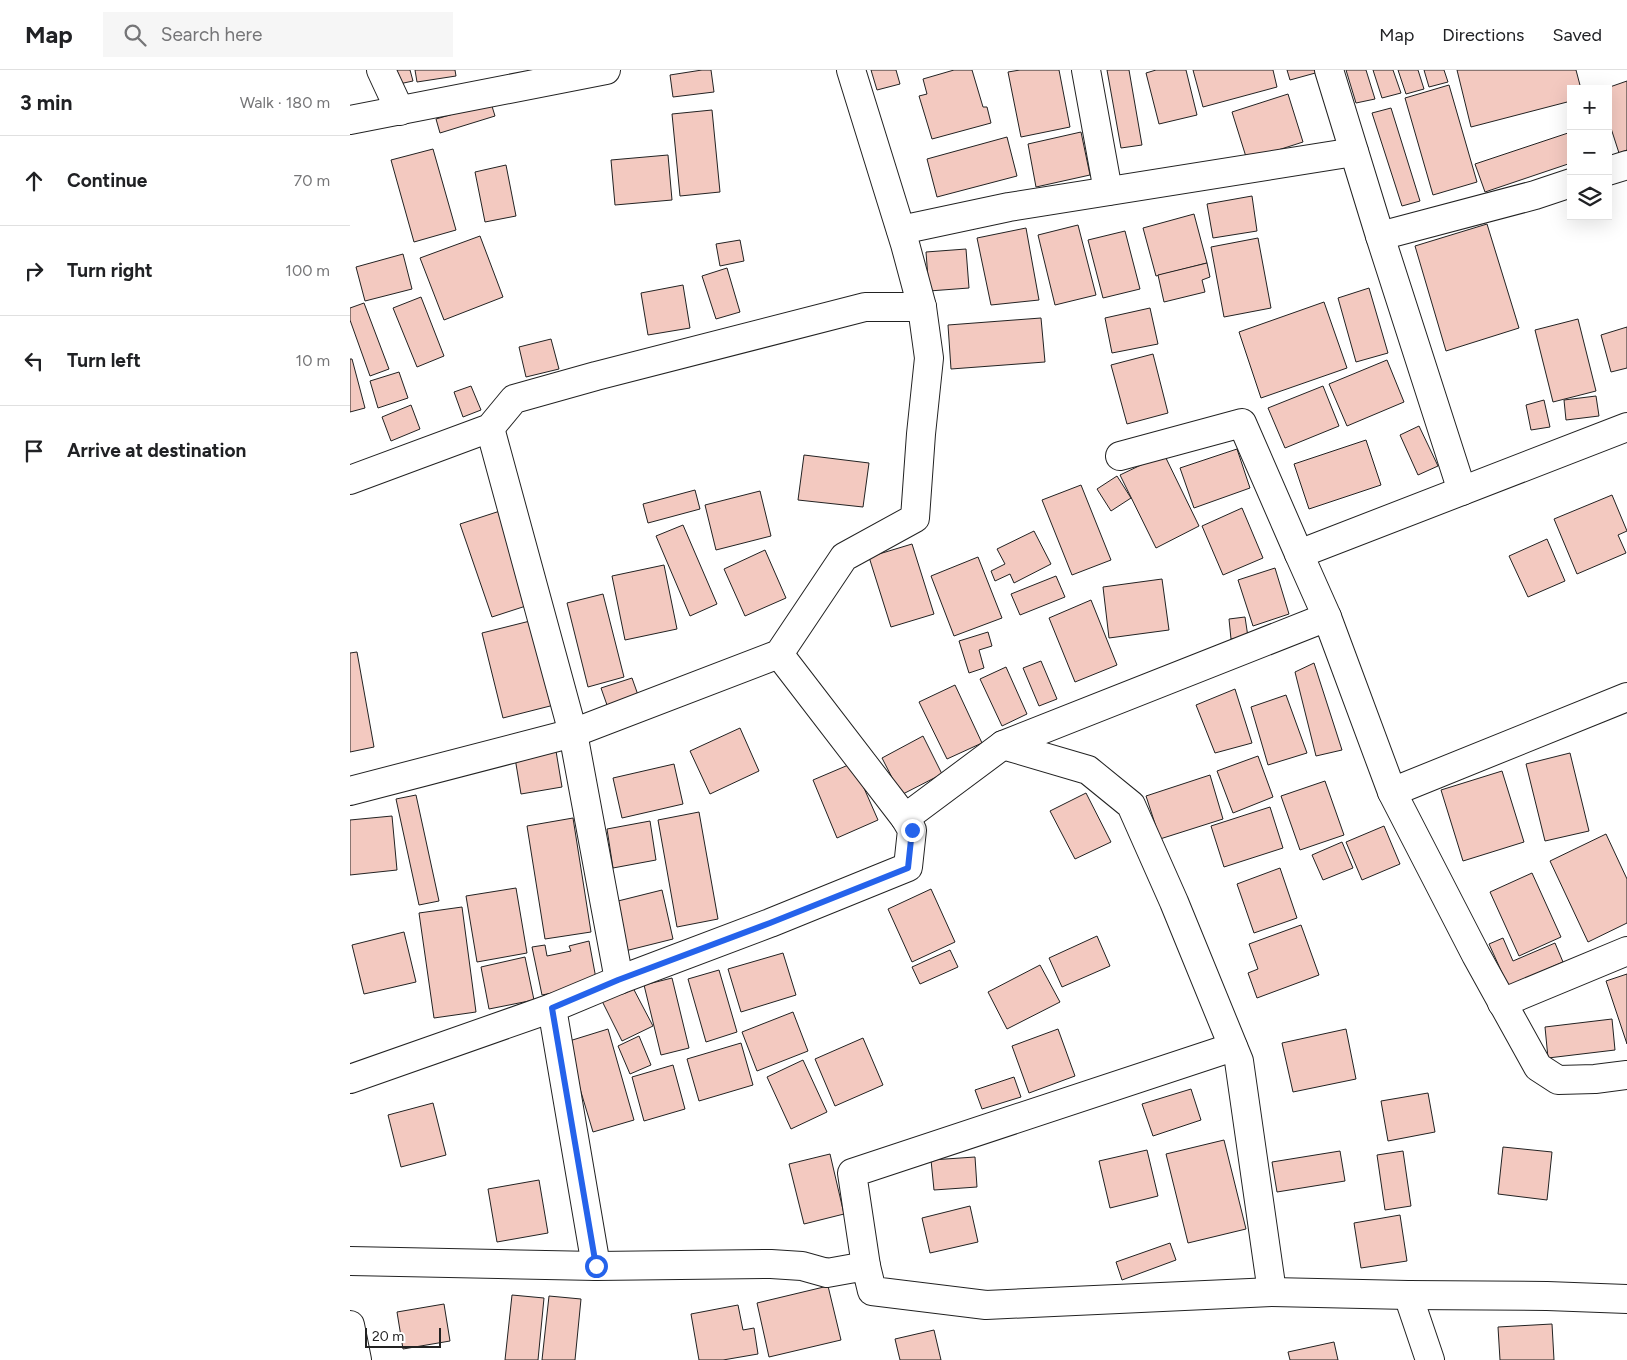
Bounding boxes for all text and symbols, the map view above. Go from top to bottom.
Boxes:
search box [103,12,453,57]
text: Map [25,20,73,49]
icon: search [121,21,149,49]
text: Search here [161,23,262,46]
text: Map [1379,24,1414,46]
text: Directions [1442,24,1524,46]
text: Saved [1552,24,1602,46]
map controls [1567,85,1612,220]
button: + [1567,85,1612,130]
text: 3 min [20,90,72,115]
text: Walk · 180 m [240,93,330,112]
button: − [1567,130,1612,175]
icon: ahead [20,167,48,195]
text: Continue [67,169,147,192]
text: 70 m [294,171,330,190]
button: layers [1567,175,1612,220]
icon: right [20,257,48,285]
text: Turn right [67,259,153,282]
text: 100 m [285,261,330,280]
icon: left [20,347,48,375]
text: Turn left [67,349,141,372]
text: 10 m [296,351,330,370]
icon: arrive [20,437,48,465]
text: Arrive at destination [67,439,246,462]
route end [901,819,924,842]
route start [585,1255,608,1278]
scale bar [365,1325,441,1348]
text: 20 m [372,1328,404,1345]

